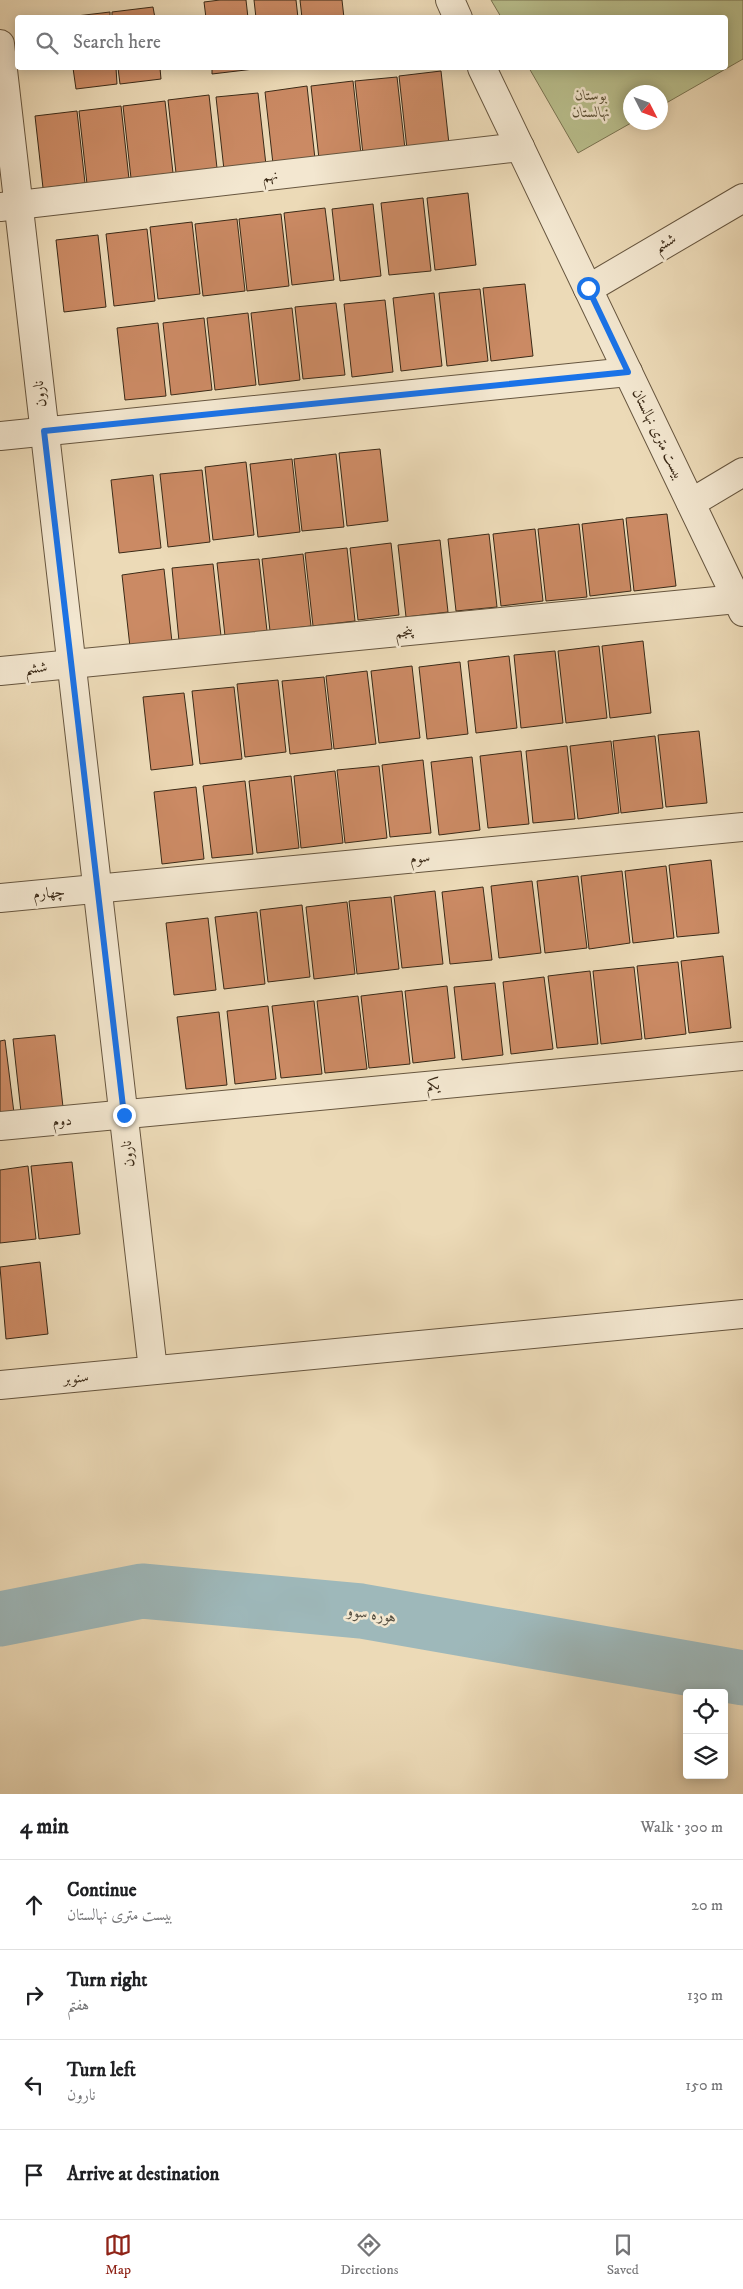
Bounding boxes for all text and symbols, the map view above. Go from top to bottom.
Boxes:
search box [15,15,728,70]
icon: search [33,29,61,57]
text: Search here [73,31,161,54]
north arrow [623,85,668,130]
park label: بوستان نهالستان [572,86,610,122]
street label: نهم [261,166,279,190]
street label: ششم [650,229,682,261]
route start [577,277,600,300]
street label: نارون [29,379,51,408]
street label: بیست متری نهالستان [628,385,688,483]
street label: پنجم [394,621,416,646]
street label: ششم [24,657,49,684]
street label: سوم [409,848,431,871]
street label: چهارم [32,882,66,907]
street label: یکم [426,1075,442,1099]
route end [113,1104,136,1127]
street label: دوم [51,1111,73,1134]
street label: نارون [117,1139,139,1168]
street label: سنوبر [60,1367,90,1389]
water label: هوره سوو [345,1601,398,1627]
map controls [683,1689,728,1779]
button: locate [683,1689,728,1734]
button: layers [683,1734,728,1779]
text: 4 min [20,1814,69,1840]
text: Walk · 300 m [640,1817,723,1837]
text: Continue [67,1879,137,1902]
icon: ahead [20,1891,48,1919]
text: 20 m [691,1895,723,1915]
text: بیست متری نهالستان [67,1905,173,1925]
text: Turn right [67,1969,147,1992]
icon: right [20,1981,48,2009]
text: 130 m [687,1985,723,2005]
text: هفتم [67,1995,89,2015]
text: Turn left [67,2059,136,2082]
icon: left [20,2071,48,2099]
text: 150 m [685,2075,723,2095]
text: نارون [67,2085,96,2105]
icon: arrive [20,2161,48,2189]
text: Arrive at destination [67,2163,219,2186]
tab: Map [104,2231,132,2279]
tab: Directions [340,2231,398,2279]
tab: Saved [607,2231,639,2279]

